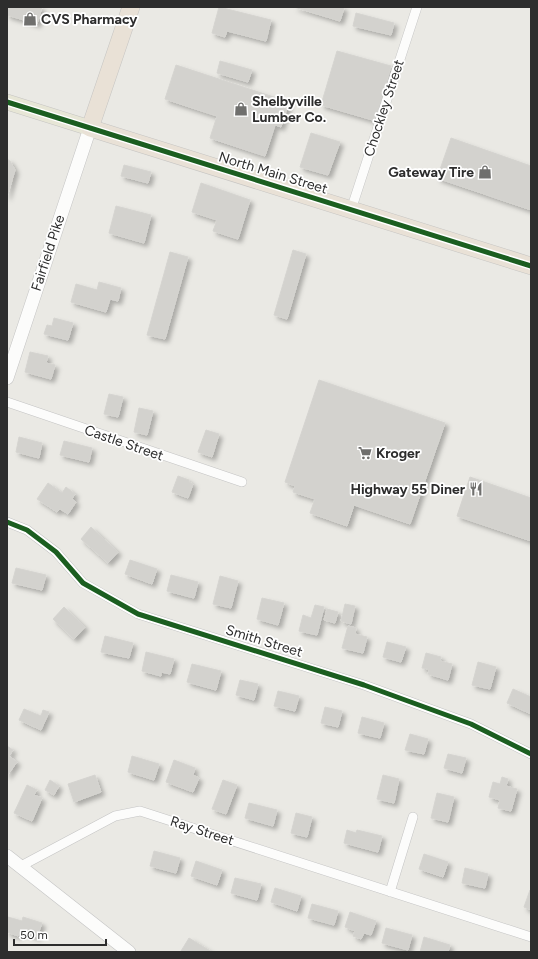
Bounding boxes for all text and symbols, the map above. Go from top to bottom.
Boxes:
shop icon: CVS Pharmacy [22,11,38,27]
place label: CVS Pharmacy [41,11,138,28]
street label: Chockley Street [360,57,408,159]
place label: Shelbyville Lumber Co. [252,93,326,126]
shop icon: Shelbyville Lumber Co. [233,101,249,117]
street label: North Main Street [217,148,329,198]
place label: Gateway Tire [388,164,474,181]
shop icon: Gateway Tire [477,164,493,180]
street label: Fairfield Pike [28,212,68,293]
street label: Castle Street [82,422,166,464]
supermarket icon: Kroger [357,445,373,461]
place label: Kroger [376,445,421,462]
place label: Highway 55 Diner [350,481,466,498]
restaurant icon: Highway 55 Diner [468,481,484,497]
street label: Smith Street [223,621,305,661]
street label: Ray Street [168,813,236,849]
scale bar [14,921,106,947]
text: 50 m [20,928,48,942]

